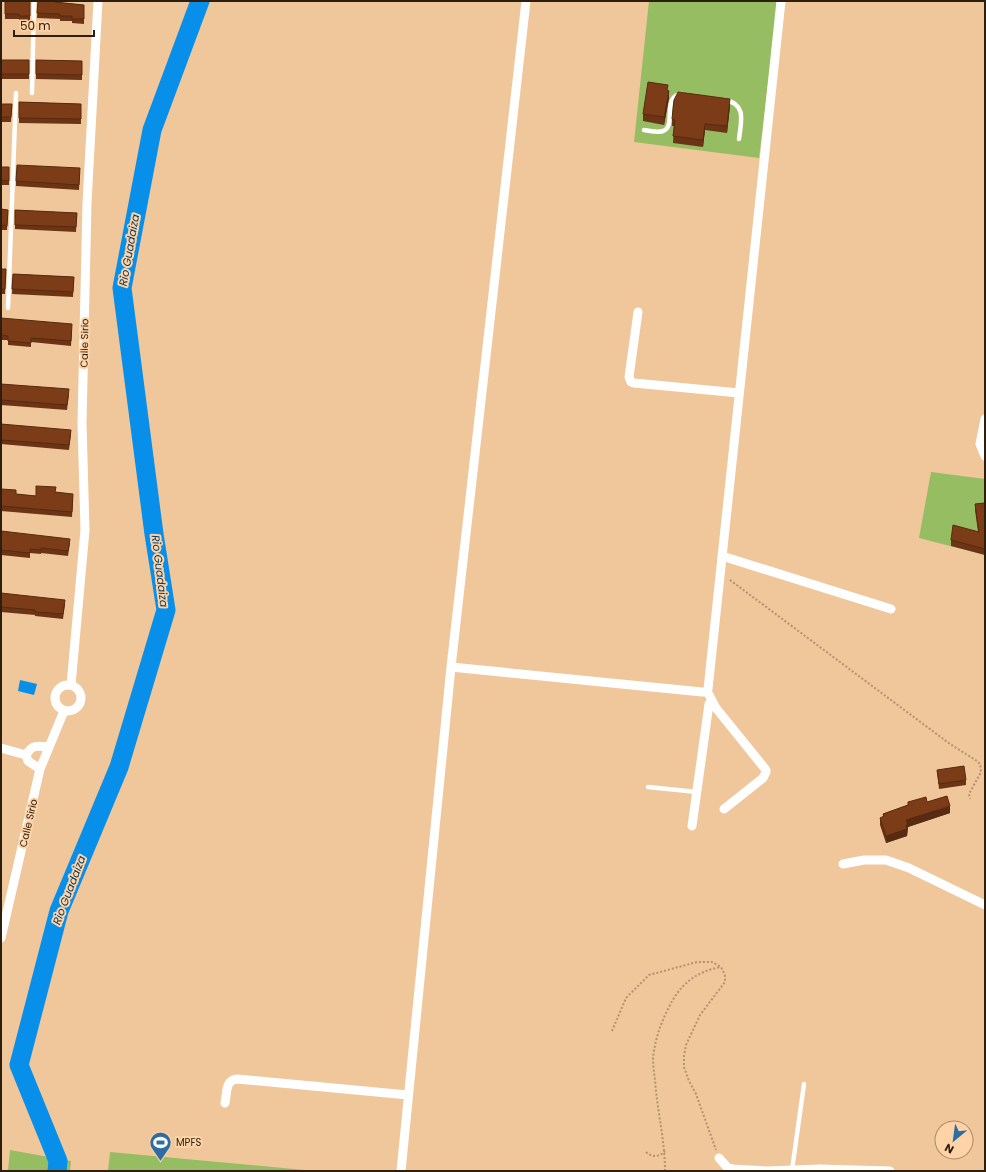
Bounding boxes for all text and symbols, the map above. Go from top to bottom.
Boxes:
scale bar [14,12,94,38]
text: 50 m [20,17,51,34]
water label: Rio Guadaiza [115,212,143,287]
street label: Calle Sirio [77,318,92,368]
water label: Rio Guadaiza [148,534,172,609]
street label: Calle Sirio [16,797,41,849]
water label: Rio Guadaiza [48,853,90,927]
north arrow [934,1120,974,1160]
sports icon: MPFS [148,1129,174,1162]
place label: MPFS [176,1135,201,1150]
text: N [942,1140,957,1158]

